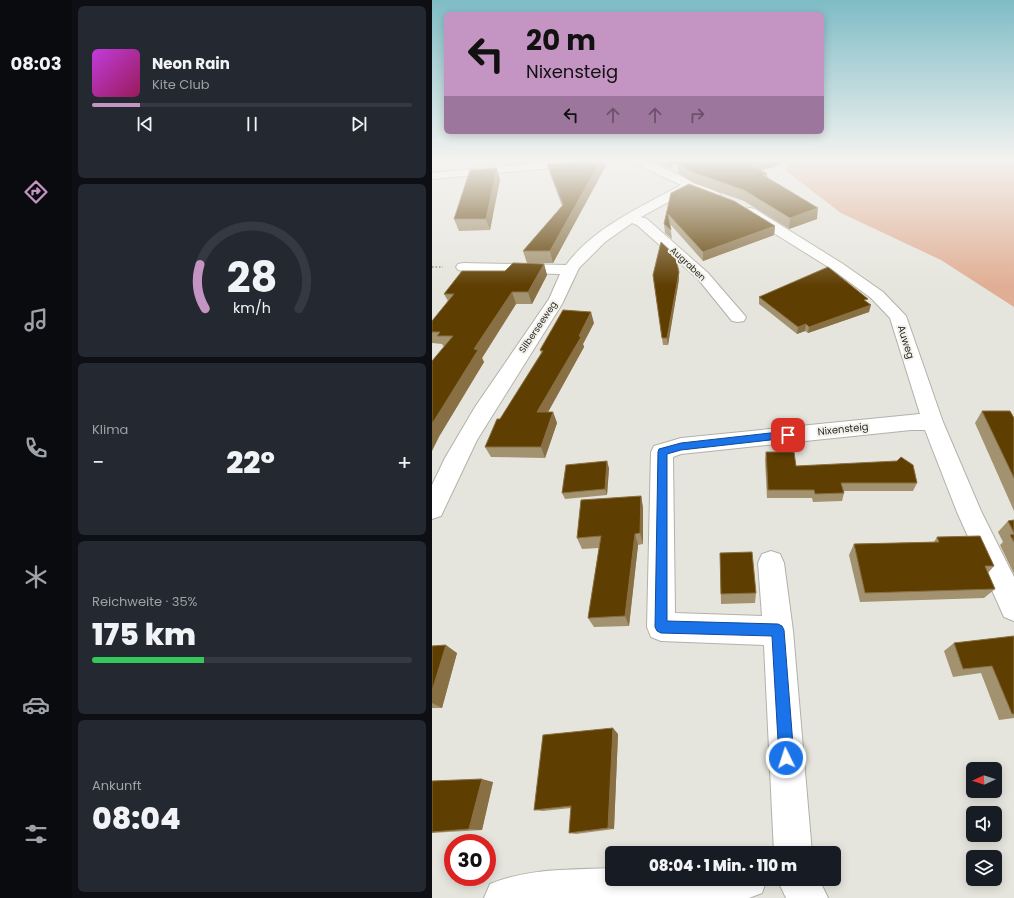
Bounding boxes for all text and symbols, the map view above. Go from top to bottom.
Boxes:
text: 20 m [526,21,596,60]
icon: left [460,28,512,80]
text: 08:03 [10,51,62,76]
text: Neon Rain [152,53,230,74]
text: Nixensteig [526,59,618,84]
text: Kite Club [152,75,210,94]
icon: left [560,104,582,126]
icon: ahead [602,104,624,126]
icon: ahead [644,104,666,126]
icon: right [686,104,708,126]
icon: previous [134,113,156,135]
icon: pause [241,113,263,135]
icon: next [348,113,370,135]
icon: directions [22,178,50,206]
street label: Augraben [668,244,709,284]
text: 28 [227,247,277,306]
text: km/h [233,297,271,317]
street label: Silberseeweg [516,299,560,355]
icon: music [22,306,50,334]
street label: Auweg [894,323,918,361]
pin [771,418,805,452]
street label: Nixensteig [817,419,869,439]
text: Klima [92,420,128,439]
icon: arrive [777,424,799,446]
icon: phone [22,434,50,462]
text: 22° [226,441,275,484]
text: − [92,447,104,478]
text: + [397,447,412,478]
icon: climate [22,563,50,591]
text: Reichweite · 35% [92,592,197,611]
text: 175 km [92,613,196,656]
icon: car [22,691,50,719]
position arrow [765,737,807,779]
north arrow [966,762,1002,798]
map controls [966,762,1002,886]
text: Ankunft [92,776,141,795]
text: 08:04 [92,797,181,840]
button: sound [966,806,1002,842]
icon: filters [22,820,50,848]
speed limit sign: 30 [444,834,496,886]
button: layers [966,850,1002,886]
text: 08:04 · 1 Min. · 110 m [649,855,797,876]

